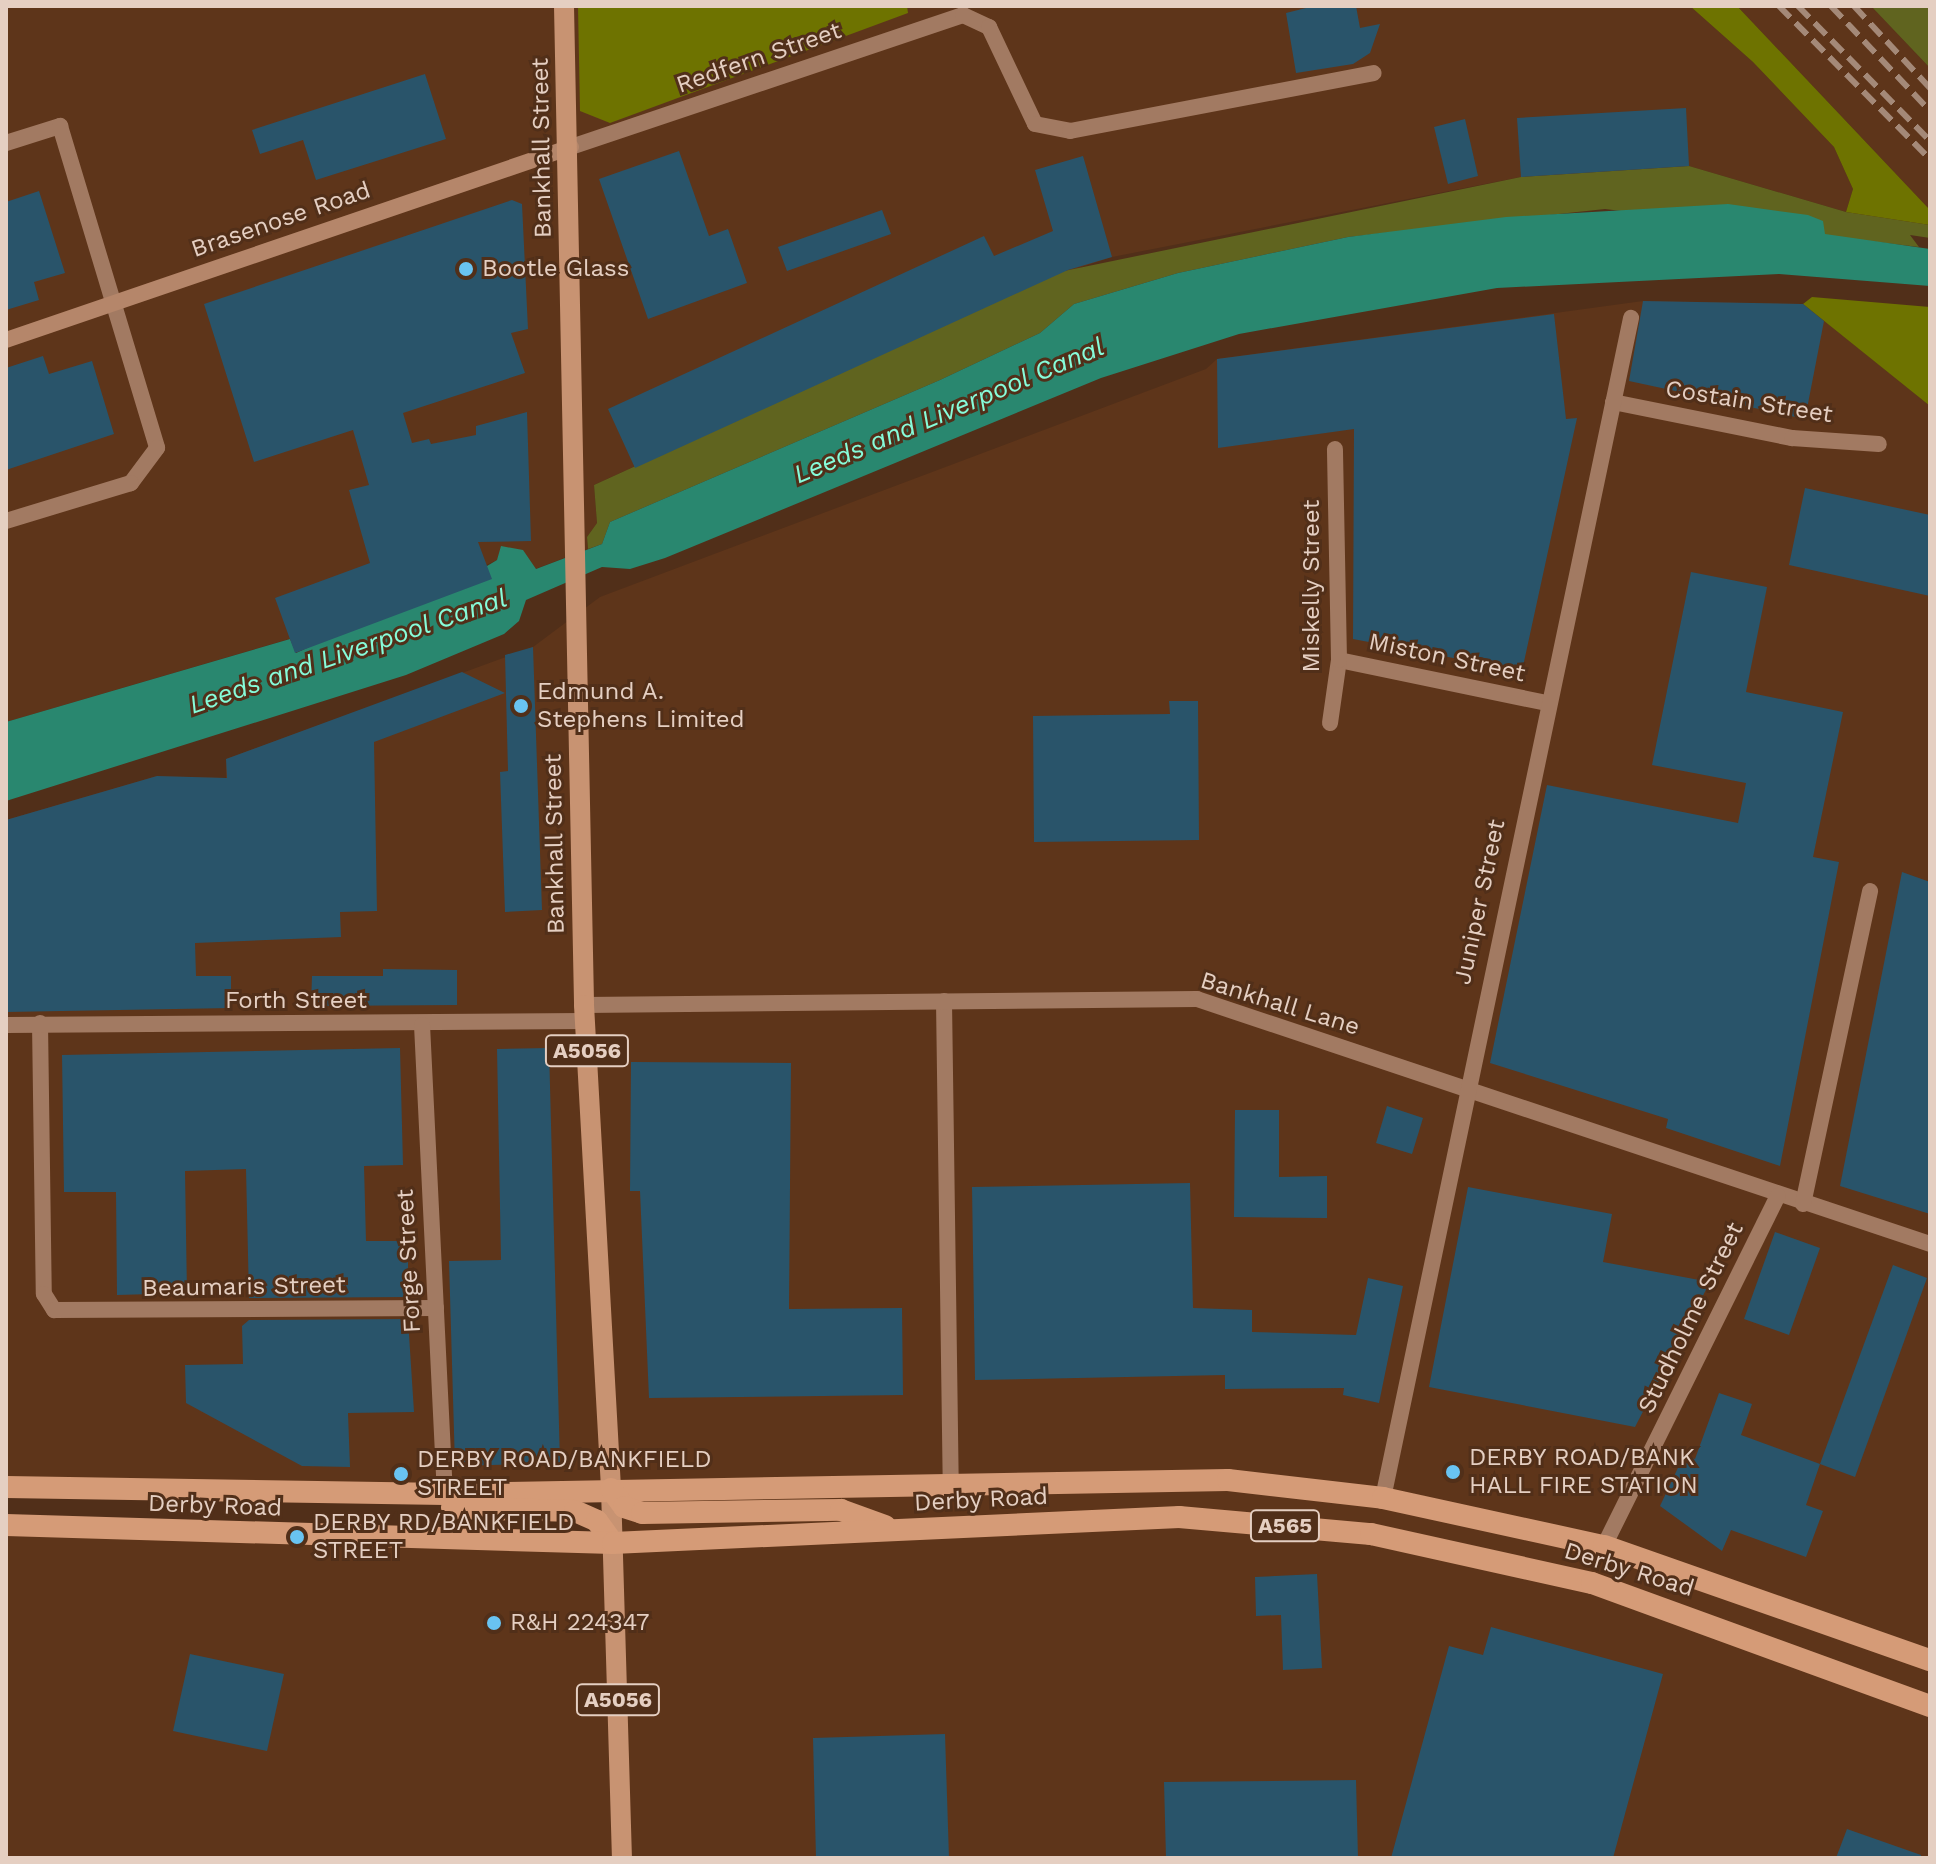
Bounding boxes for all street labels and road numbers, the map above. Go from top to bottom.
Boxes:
street label: Redfern Street [673,16,845,100]
street label: Bankhall Street [526,57,558,239]
street label: Brasenose Road [188,176,374,264]
street label: Costain Street [1663,375,1835,429]
street label: Miskelly Street [1298,499,1326,673]
street label: Miston Street [1366,627,1528,689]
street label: Bankhall Street [539,753,571,935]
street label: Juniper Street [1448,817,1512,987]
street label: Bankhall Lane [1197,966,1363,1042]
street label: Forth Street [225,987,367,1015]
road number: A5056 [543,1033,631,1069]
street label: Forge Street [391,1188,427,1334]
street label: Studholme Street [1632,1218,1750,1418]
street label: Beaumaris Street [142,1271,346,1303]
street label: Derby Road [913,1482,1049,1518]
street label: Derby Road [147,1489,283,1523]
road number: A565 [1249,1508,1321,1544]
street label: Derby Road [1560,1537,1698,1603]
road number: A5056 [574,1682,662,1718]

